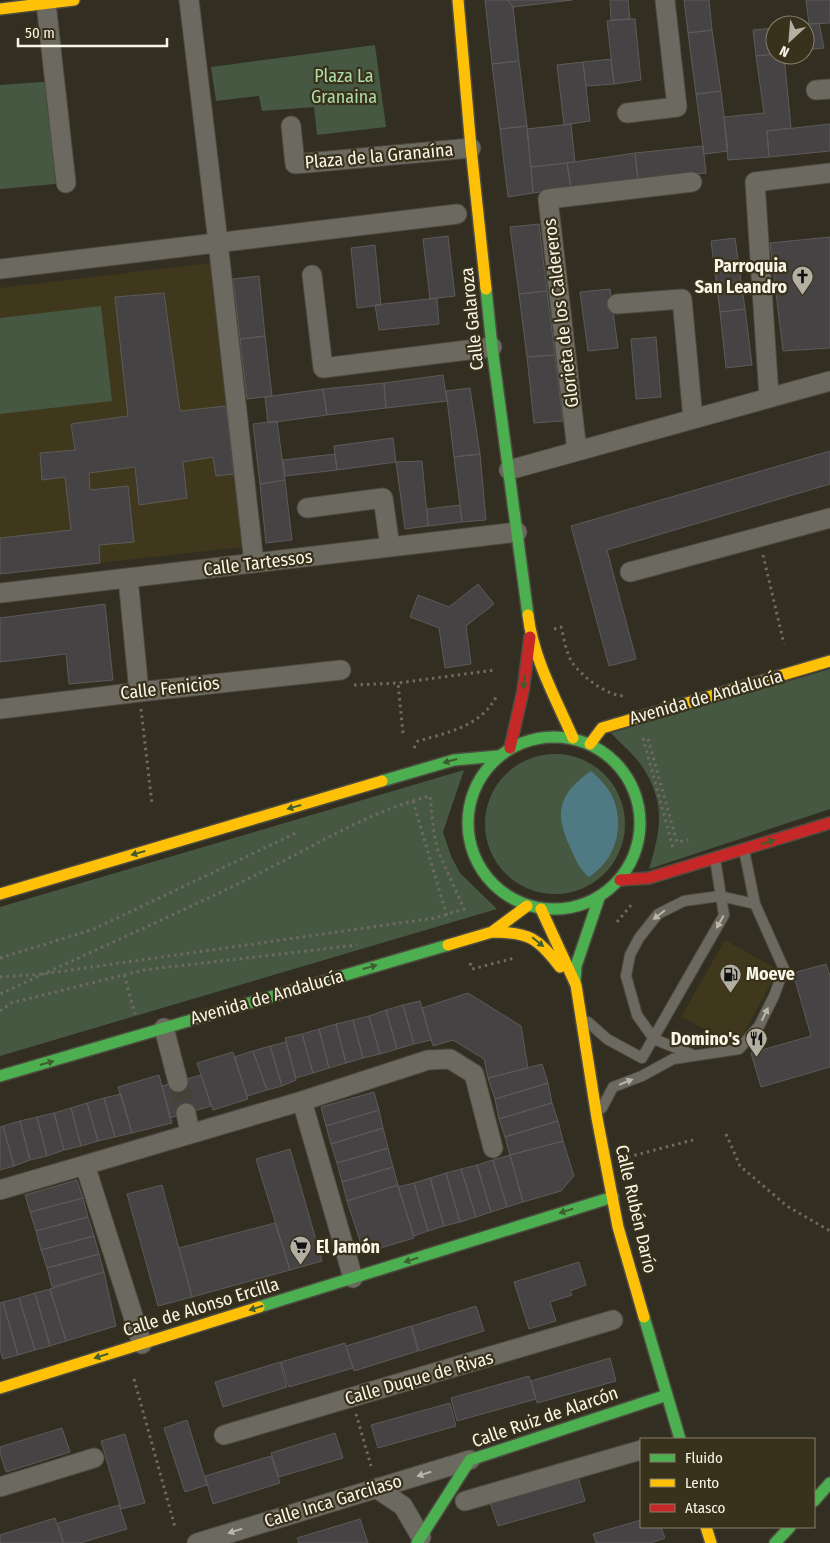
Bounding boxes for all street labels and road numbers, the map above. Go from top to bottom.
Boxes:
street label: Plaza de la Granaína [304,139,454,173]
street label: Glorieta de los Caldereros [538,217,584,409]
street label: Calle Galaroza [456,266,488,372]
street label: Calle Tartessos [202,545,314,581]
street label: Avenida de Andalucía [627,665,785,729]
street label: Calle Fenicios [119,672,221,704]
street label: Avenida de Andalucía [188,965,346,1029]
street label: Calle Rubén Darío [611,1143,661,1275]
street label: Calle de Alonso Ercilla [120,1273,282,1341]
street label: Calle Duque de Rivas [342,1346,496,1410]
street label: Calle Ruiz de Alarcón [469,1382,621,1452]
street label: Calle Inca Garcilaso [262,1470,404,1532]

